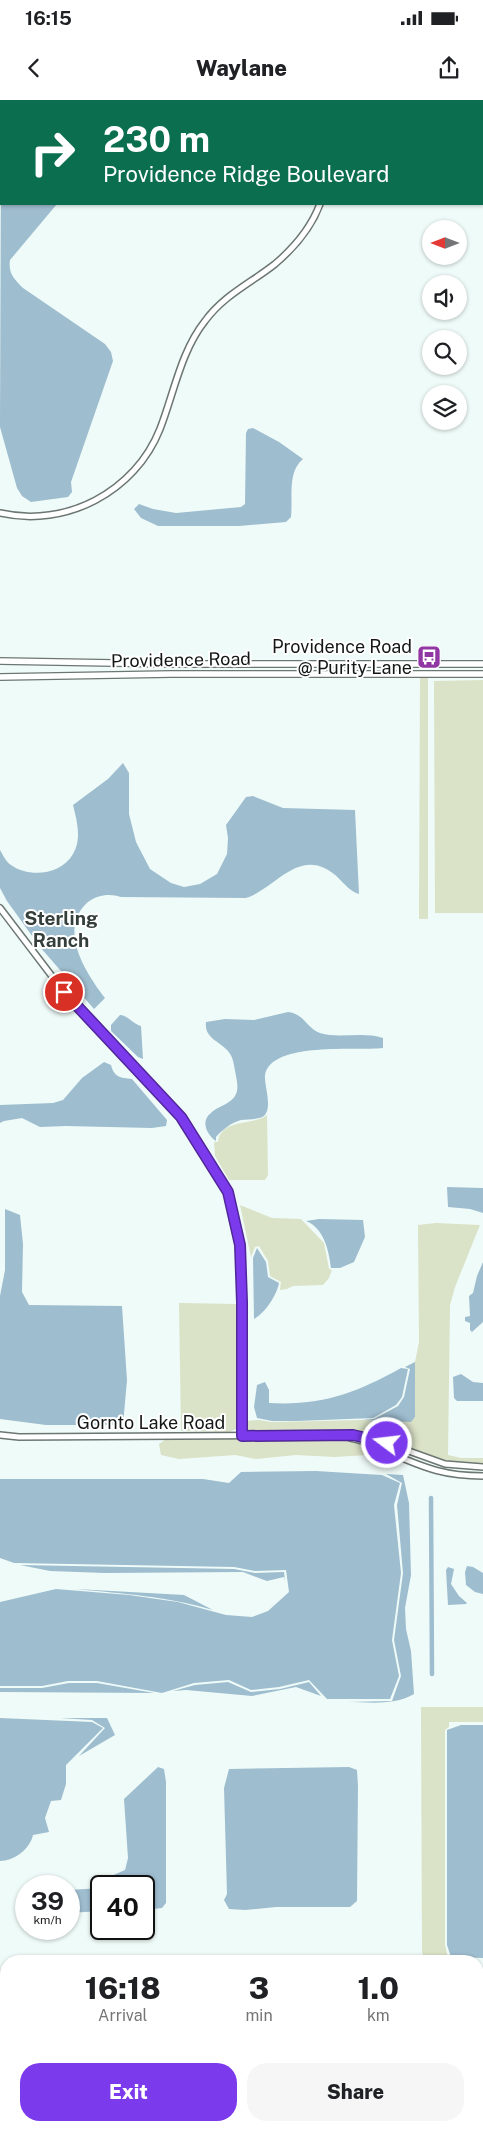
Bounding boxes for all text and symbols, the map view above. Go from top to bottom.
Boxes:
text: 16:15 [25,7,72,29]
icon: back [20,54,48,82]
icon: share [435,54,463,82]
text: Waylane [196,55,287,81]
text: 230 m [103,119,210,160]
icon: right [20,120,85,185]
text: Providence Ridge Boulevard [103,161,389,187]
north arrow [422,220,468,265]
map controls [422,220,467,430]
button: sound [422,275,467,320]
button: search [422,330,467,375]
button: layers [422,385,467,430]
place label: Providence Road @ Purity Lane [272,636,412,678]
bus stop icon: Providence Road @ Purity Lane [416,644,442,670]
street label: Providence Road [111,648,251,671]
district label: Sterling Ranch [24,907,98,951]
pin [43,971,85,1013]
icon: arrive [50,978,78,1006]
street label: Gornto Lake Road [77,1412,225,1433]
position arrow [360,1416,412,1468]
speed limit sign: 40 [90,1875,155,1940]
text: 39 [31,1886,64,1916]
text: km/h [33,1913,62,1927]
text: 16:18 [85,1970,161,2006]
text: 3 [249,1970,269,2006]
text: 1.0 [357,1970,399,2006]
text: Arrival [98,2006,147,2025]
text: min [245,2006,273,2025]
text: km [367,2006,390,2025]
button: Exit [20,2063,237,2121]
button: Share [247,2063,464,2121]

